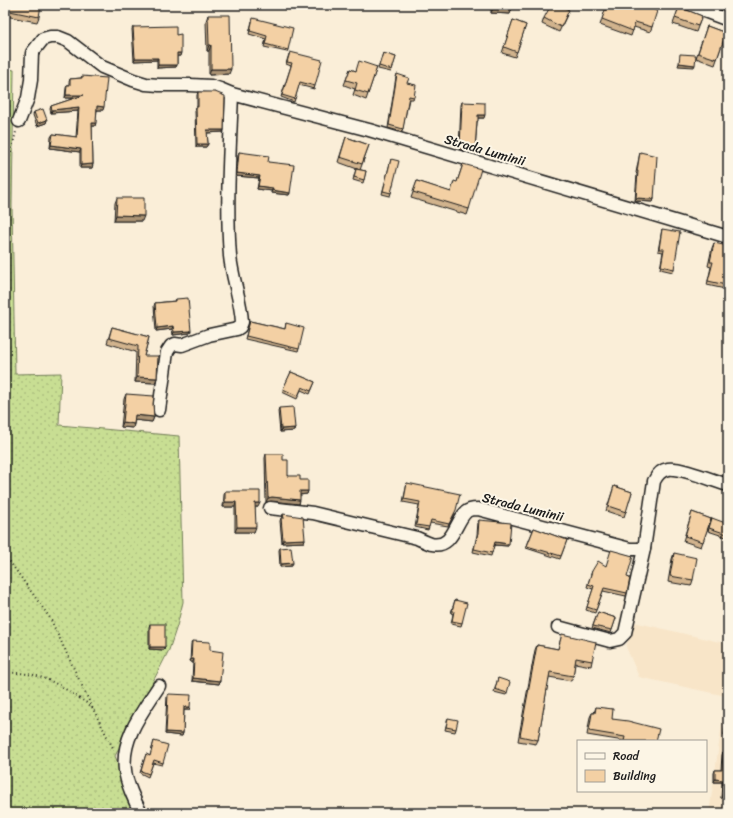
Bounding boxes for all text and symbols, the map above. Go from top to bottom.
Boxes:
street label: Strada Luminii [442,127,529,173]
street label: Strada Luminii [480,486,567,528]
legend [577,740,707,792]
text: Road [613,745,640,767]
text: Building [613,765,656,787]

